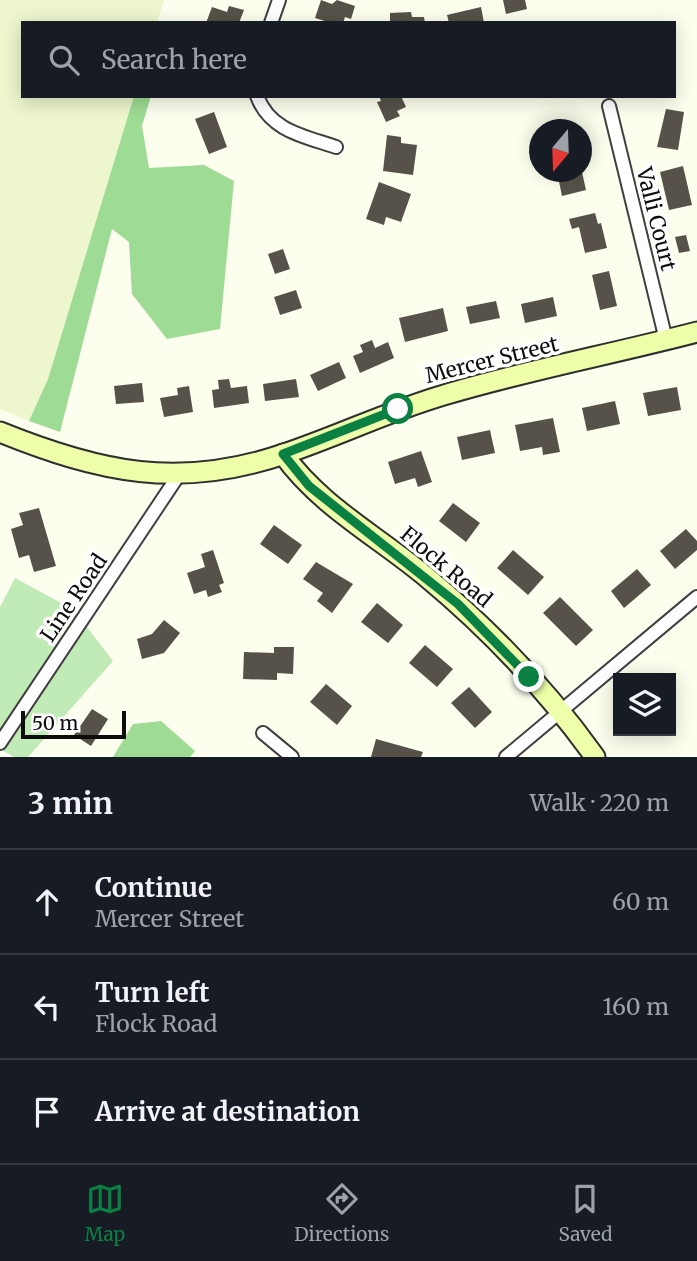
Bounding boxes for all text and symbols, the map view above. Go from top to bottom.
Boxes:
search box [21,21,676,98]
icon: search [45,41,83,79]
text: Search here [101,43,247,76]
north arrow [529,119,592,182]
street label: Valli Court [630,163,682,273]
street label: Mercer Street [422,330,561,389]
route start [382,393,413,424]
street label: Flock Road [395,520,498,613]
street label: Line Road [34,548,113,647]
route end [513,661,544,692]
map controls [613,673,676,736]
button: layers [613,673,676,736]
scale bar [21,708,126,740]
text: 50 m [32,711,78,735]
text: 3 min [28,784,113,822]
text: Walk · 220 m [530,788,669,817]
text: Continue [95,871,212,904]
icon: ahead [28,883,66,921]
text: 60 m [612,887,669,916]
text: Mercer Street [95,904,244,933]
text: Turn left [95,976,209,1009]
icon: left [28,988,66,1026]
text: 160 m [603,992,669,1021]
text: Flock Road [95,1009,217,1038]
icon: arrive [28,1093,66,1131]
text: Arrive at destination [95,1095,360,1128]
tab: Map [85,1180,125,1246]
tab: Directions [294,1180,389,1246]
tab: Saved [559,1180,612,1246]

